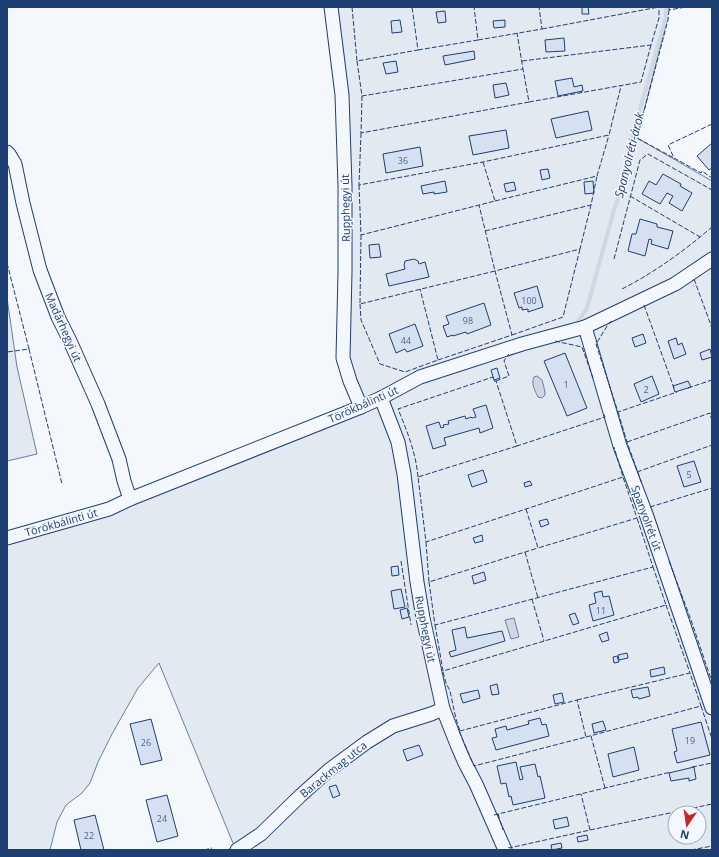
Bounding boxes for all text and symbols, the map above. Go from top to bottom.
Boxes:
water label: Spanyolréti-árok [610,109,648,200]
house number: 36 [398,154,408,167]
street label: Rupphegyi út [337,174,353,242]
street label: Madárhegyi út [42,290,86,364]
house number: 100 [521,294,537,307]
house number: 98 [463,314,473,327]
house number: 44 [401,334,411,347]
house number: 1 [563,378,569,391]
street label: Törökbálinti út [326,382,400,426]
house number: 2 [643,383,649,396]
house number: 5 [686,468,692,481]
street label: Spanyolrét út [628,483,666,553]
street label: Törökbálinti út [23,504,99,540]
street label: Rupphegyi út [412,594,440,664]
house number: 11 [596,604,606,617]
house number: 19 [685,734,695,747]
house number: 26 [141,736,151,749]
street label: Barackmag utca [296,737,370,801]
north arrow [667,805,707,845]
house number: 24 [157,812,167,825]
text: N [679,827,691,844]
house number: 22 [84,829,94,842]

